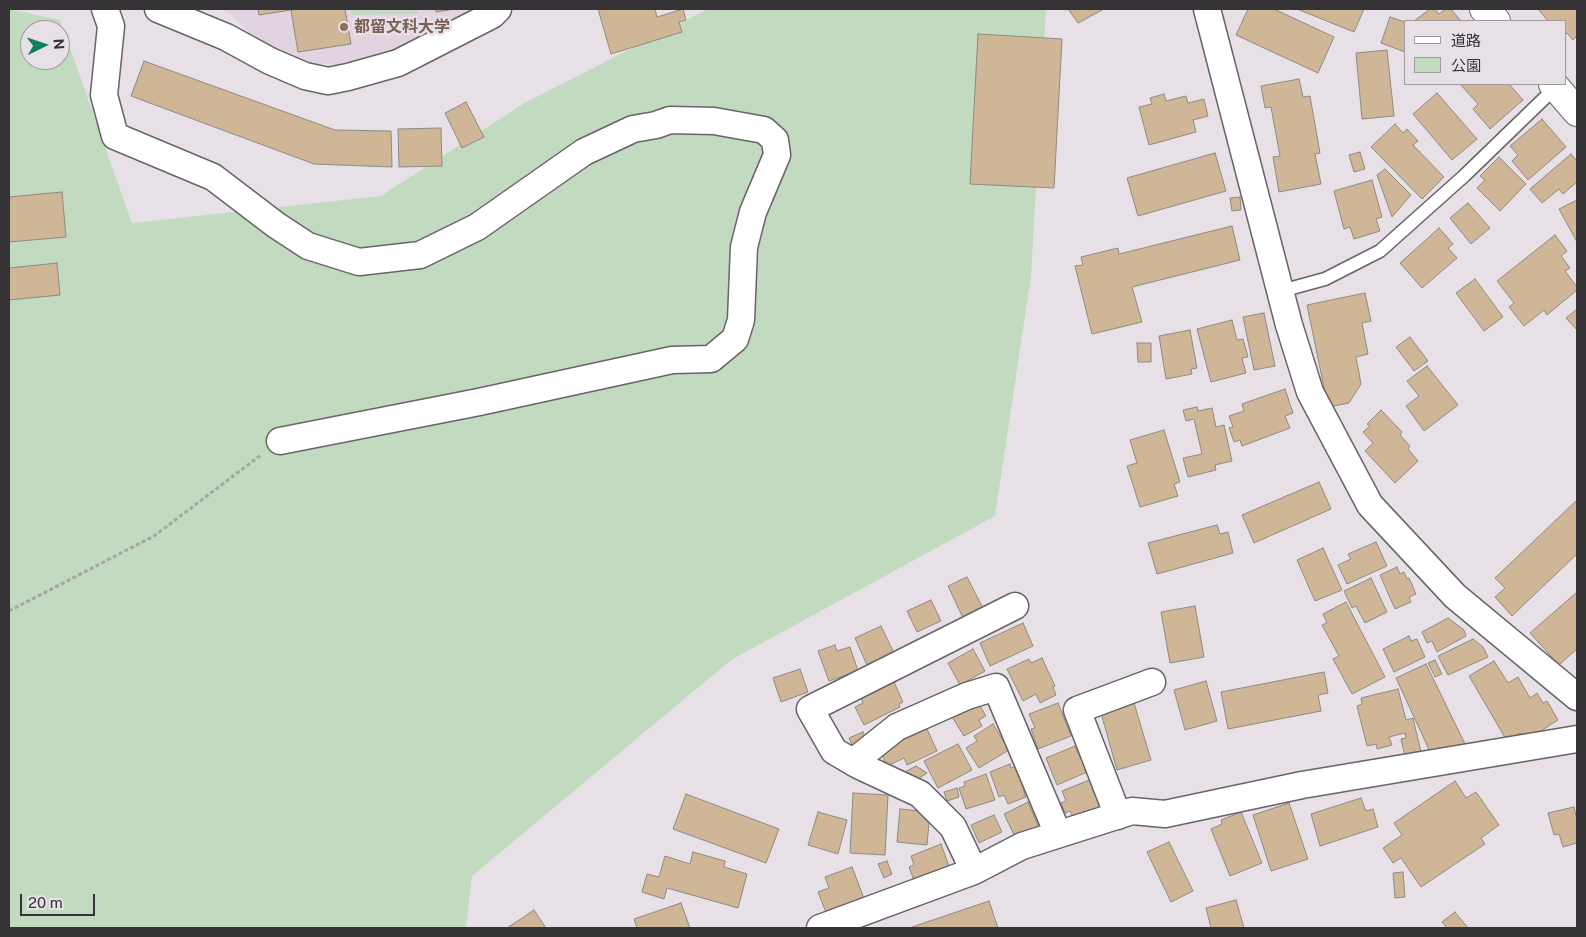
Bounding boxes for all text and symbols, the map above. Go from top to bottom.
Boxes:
place label: 都留文科大学 [354,17,450,37]
north arrow [20,20,70,70]
legend [1404,20,1566,85]
marker: 都留文科大学 [338,21,350,33]
text: 道路 [1451,32,1481,49]
text: N [51,38,67,50]
text: 公園 [1451,57,1481,74]
scale bar [22,884,98,916]
text: 20 m [28,894,63,911]

